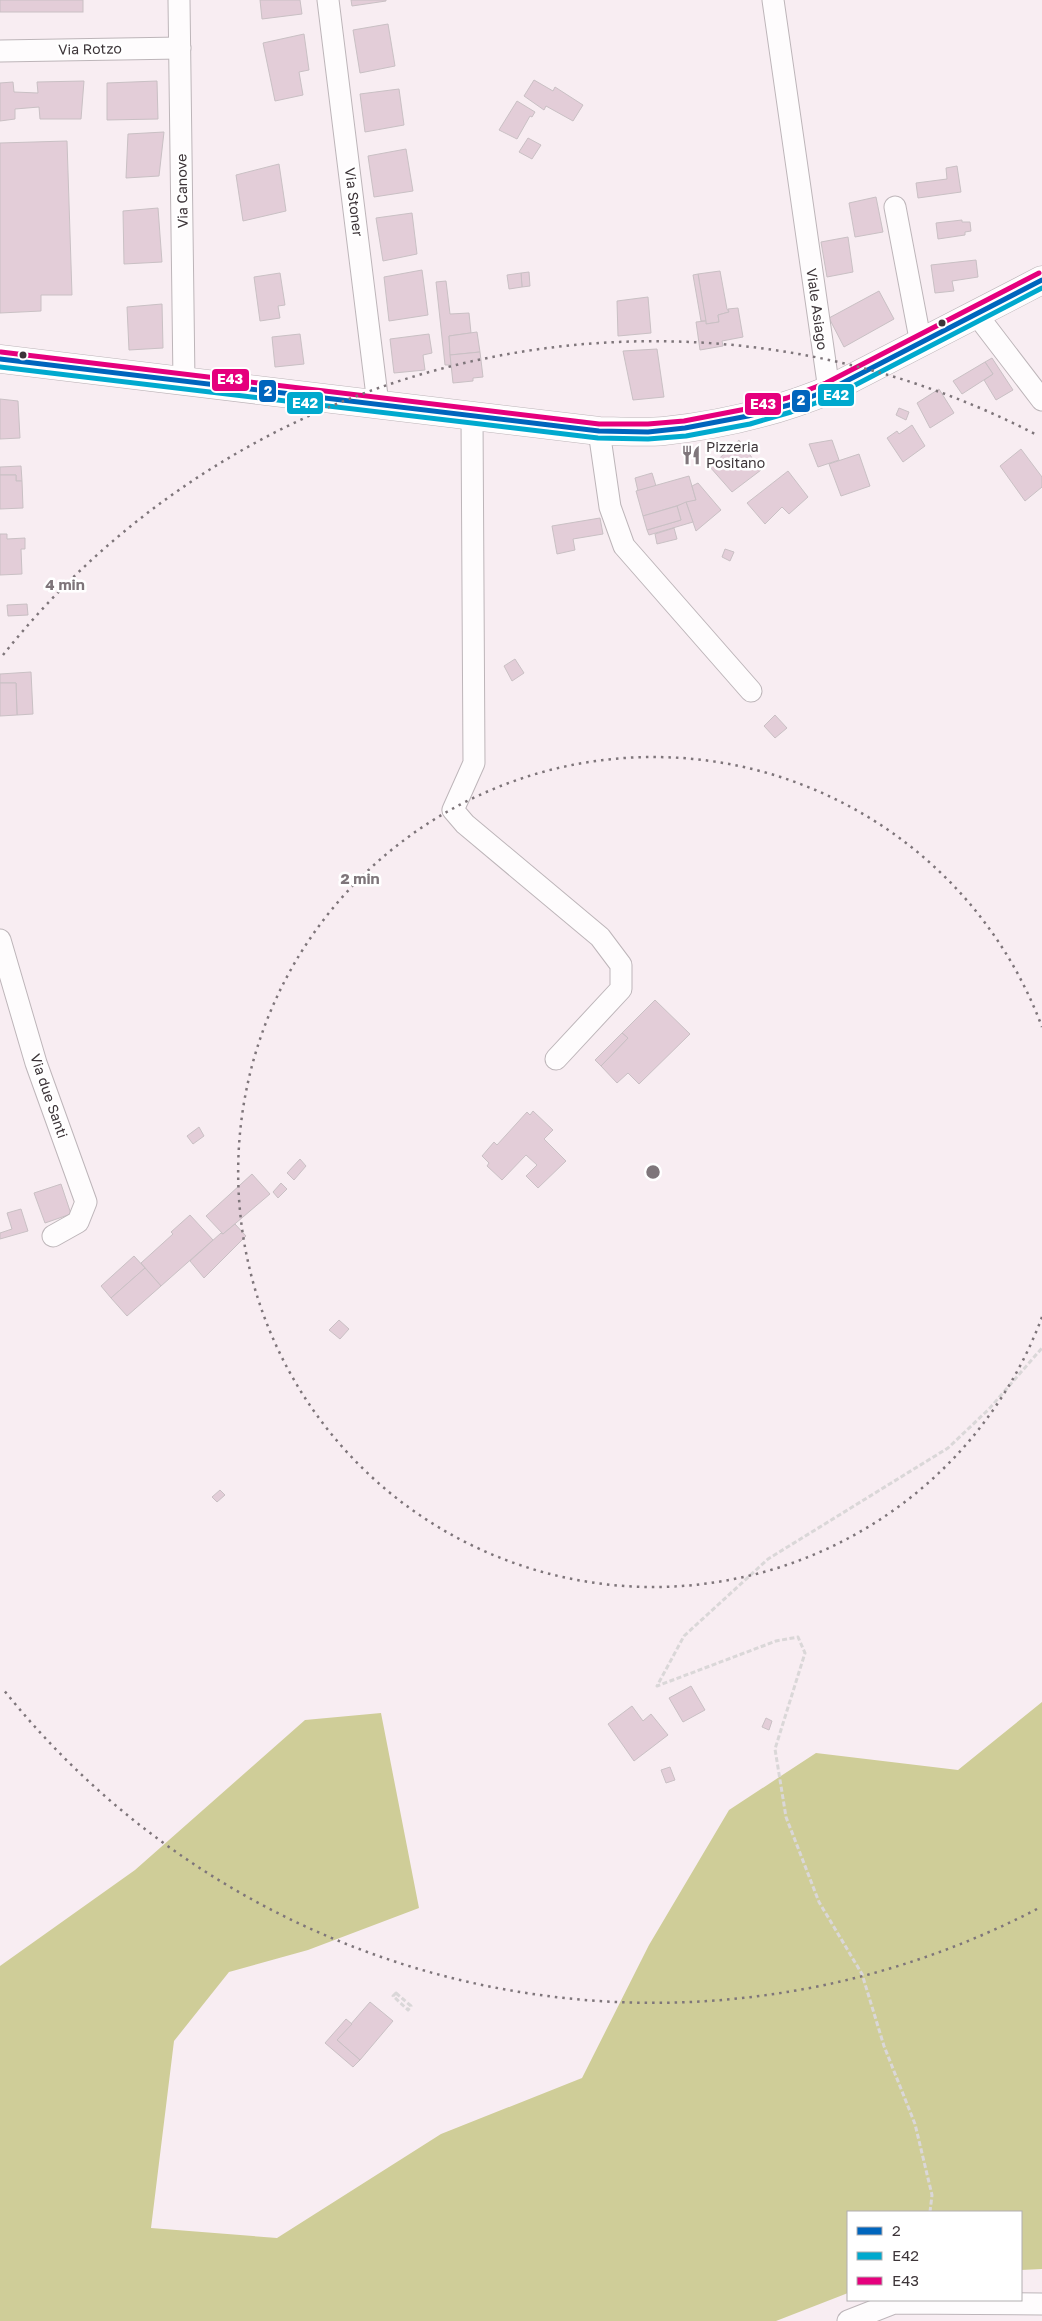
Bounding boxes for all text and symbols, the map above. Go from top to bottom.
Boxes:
street label: Via Rotzo [58,39,122,58]
street label: Via Canove [172,154,191,228]
street label: Via Stoner [342,166,367,238]
street label: Viale Asiago [803,267,832,351]
unlabelled marker [937,318,947,328]
unlabelled marker [18,350,28,360]
line badge: E43 [211,368,250,392]
text: E43 [217,370,243,387]
line badge: 2 [258,379,277,403]
text: 2 [264,382,273,399]
line badge: E42 [817,383,855,407]
text: E42 [823,386,849,403]
line badge: 2 [791,389,811,413]
line badge: E42 [286,391,324,415]
text: 2 [797,391,806,408]
line badge: E43 [744,392,782,416]
text: E42 [292,394,318,411]
text: E43 [750,395,776,412]
place label: Pizzeria Positano [706,438,765,471]
restaurant icon: Pizzeria Positano [680,444,702,466]
text: 4 min [45,575,85,593]
text: 2 min [340,869,380,887]
street label: Via due Santi [27,1051,72,1140]
centre of rings [644,1163,662,1181]
legend [847,2211,1022,2301]
text: 2 [892,2221,901,2239]
text: E42 [892,2246,919,2264]
text: E43 [892,2271,919,2289]

